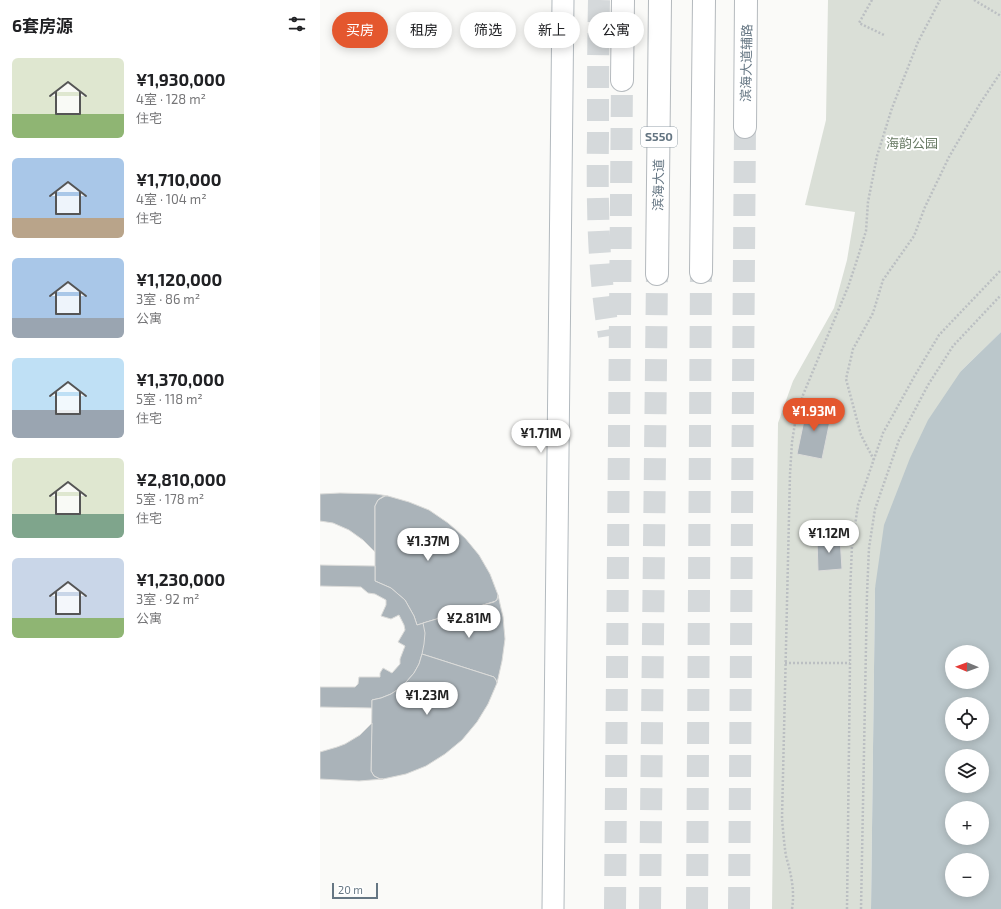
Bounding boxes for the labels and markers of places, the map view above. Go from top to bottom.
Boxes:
pin: ¥1.93M [781,398,847,432]
pin: ¥1.71M [508,420,574,454]
pin: ¥1.12M [796,520,862,554]
pin: ¥1.37M [395,528,461,562]
pin: ¥2.81M [436,605,502,639]
pin: ¥1.23M [394,682,460,716]

